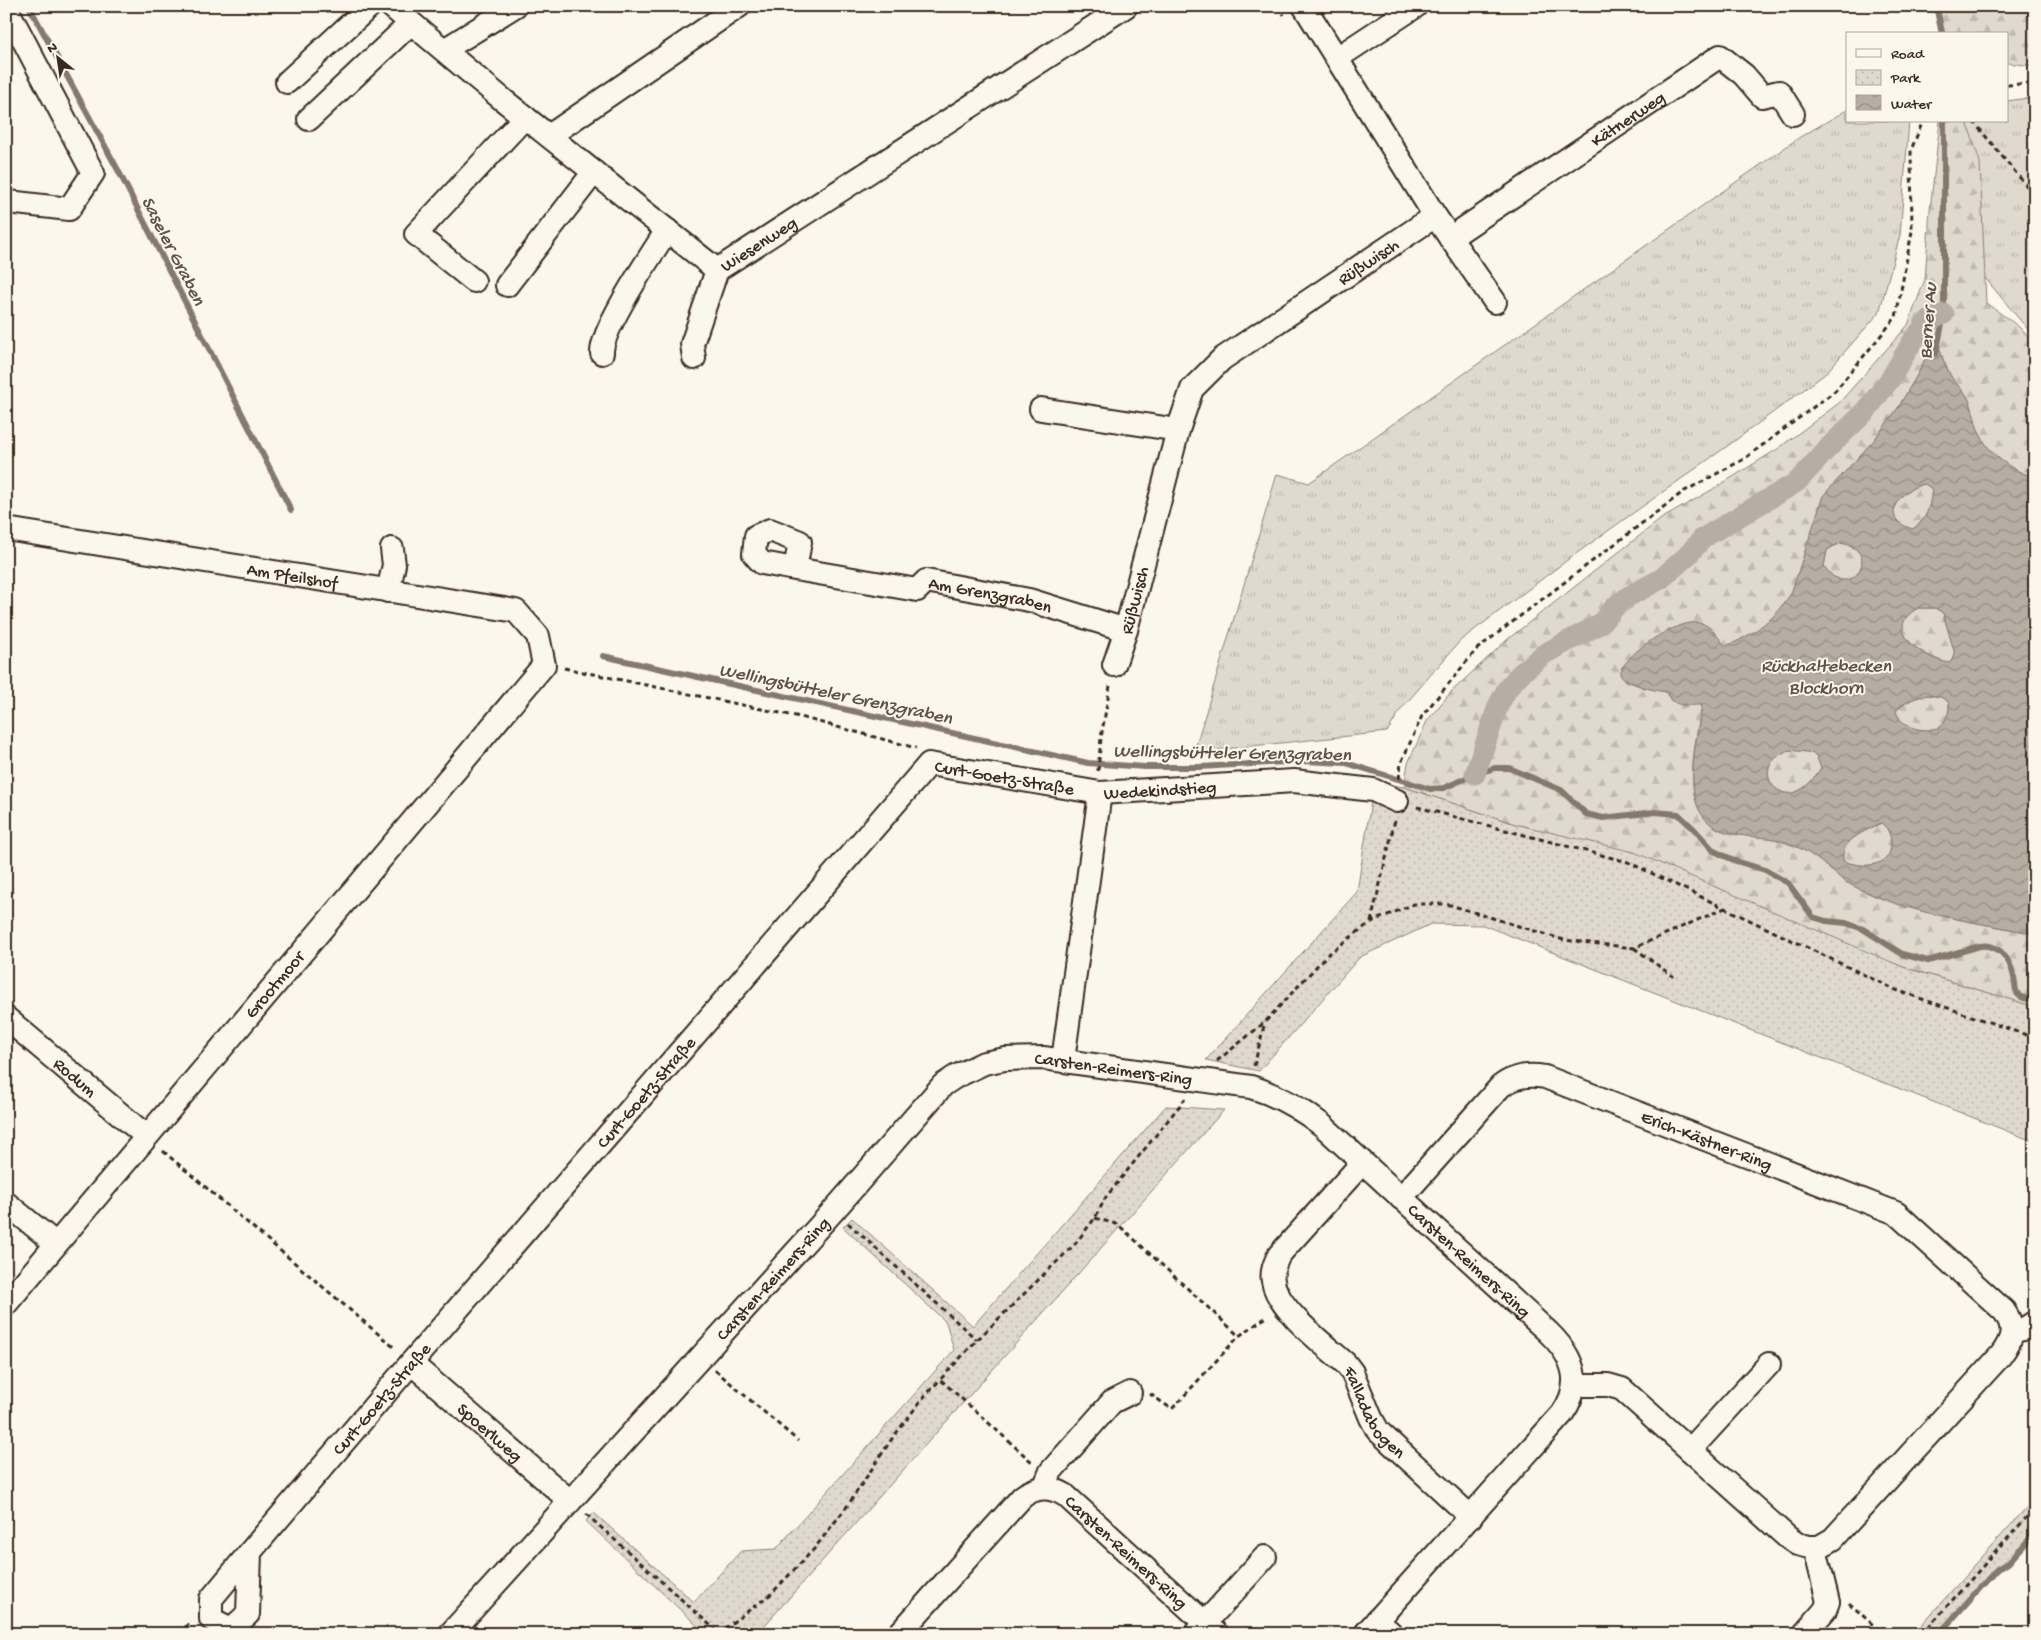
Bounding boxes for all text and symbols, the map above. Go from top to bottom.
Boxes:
north arrow [32,32,82,82]
legend [1846,32,2008,122]
text: N [45,39,61,59]
text: Road [1891,46,1925,64]
text: Park [1890,70,1921,88]
street label: Kätnerweg [1588,88,1670,153]
text: Water [1891,96,1933,114]
water label: Saseler Graben [135,193,210,311]
street label: Wiesenweg [717,213,802,278]
street label: Rüßwisch [1335,235,1404,291]
water label: Berner Au [1915,280,1944,360]
street label: Am Pfeilshof [245,560,340,595]
street label: Rüßwisch [1117,564,1155,637]
street label: Am Grenzgraben [927,574,1054,620]
water label: Rückhaltebecken Blockhorn [1761,656,1892,701]
water label: Wellingsbütteler Grenzgraben [717,659,955,732]
water label: Wellingsbütteler Grenzgraben [1113,741,1352,768]
street label: Curt-Goetz-Straße [933,757,1076,802]
street label: Wedekindstieg [1103,778,1217,806]
street label: Grootmoor [242,946,311,1024]
street label: Curt-Goetz-Straße [593,1033,702,1154]
street label: Carsten-Reimers-Ring [1034,1050,1193,1092]
street label: Rodum [48,1054,100,1103]
street label: Erich-Kästner-Ring [1637,1107,1775,1177]
street label: Carsten-Reimers-Ring [1402,1200,1534,1324]
street label: Carsten-Reimers-Ring [713,1214,835,1346]
street label: Curt-Goetz-Straße [329,1339,437,1460]
street label: Falladabogen [1338,1362,1409,1464]
street label: Spoerlweg [452,1400,526,1468]
street label: Carsten-Reimers-Ring [1059,1492,1191,1615]

